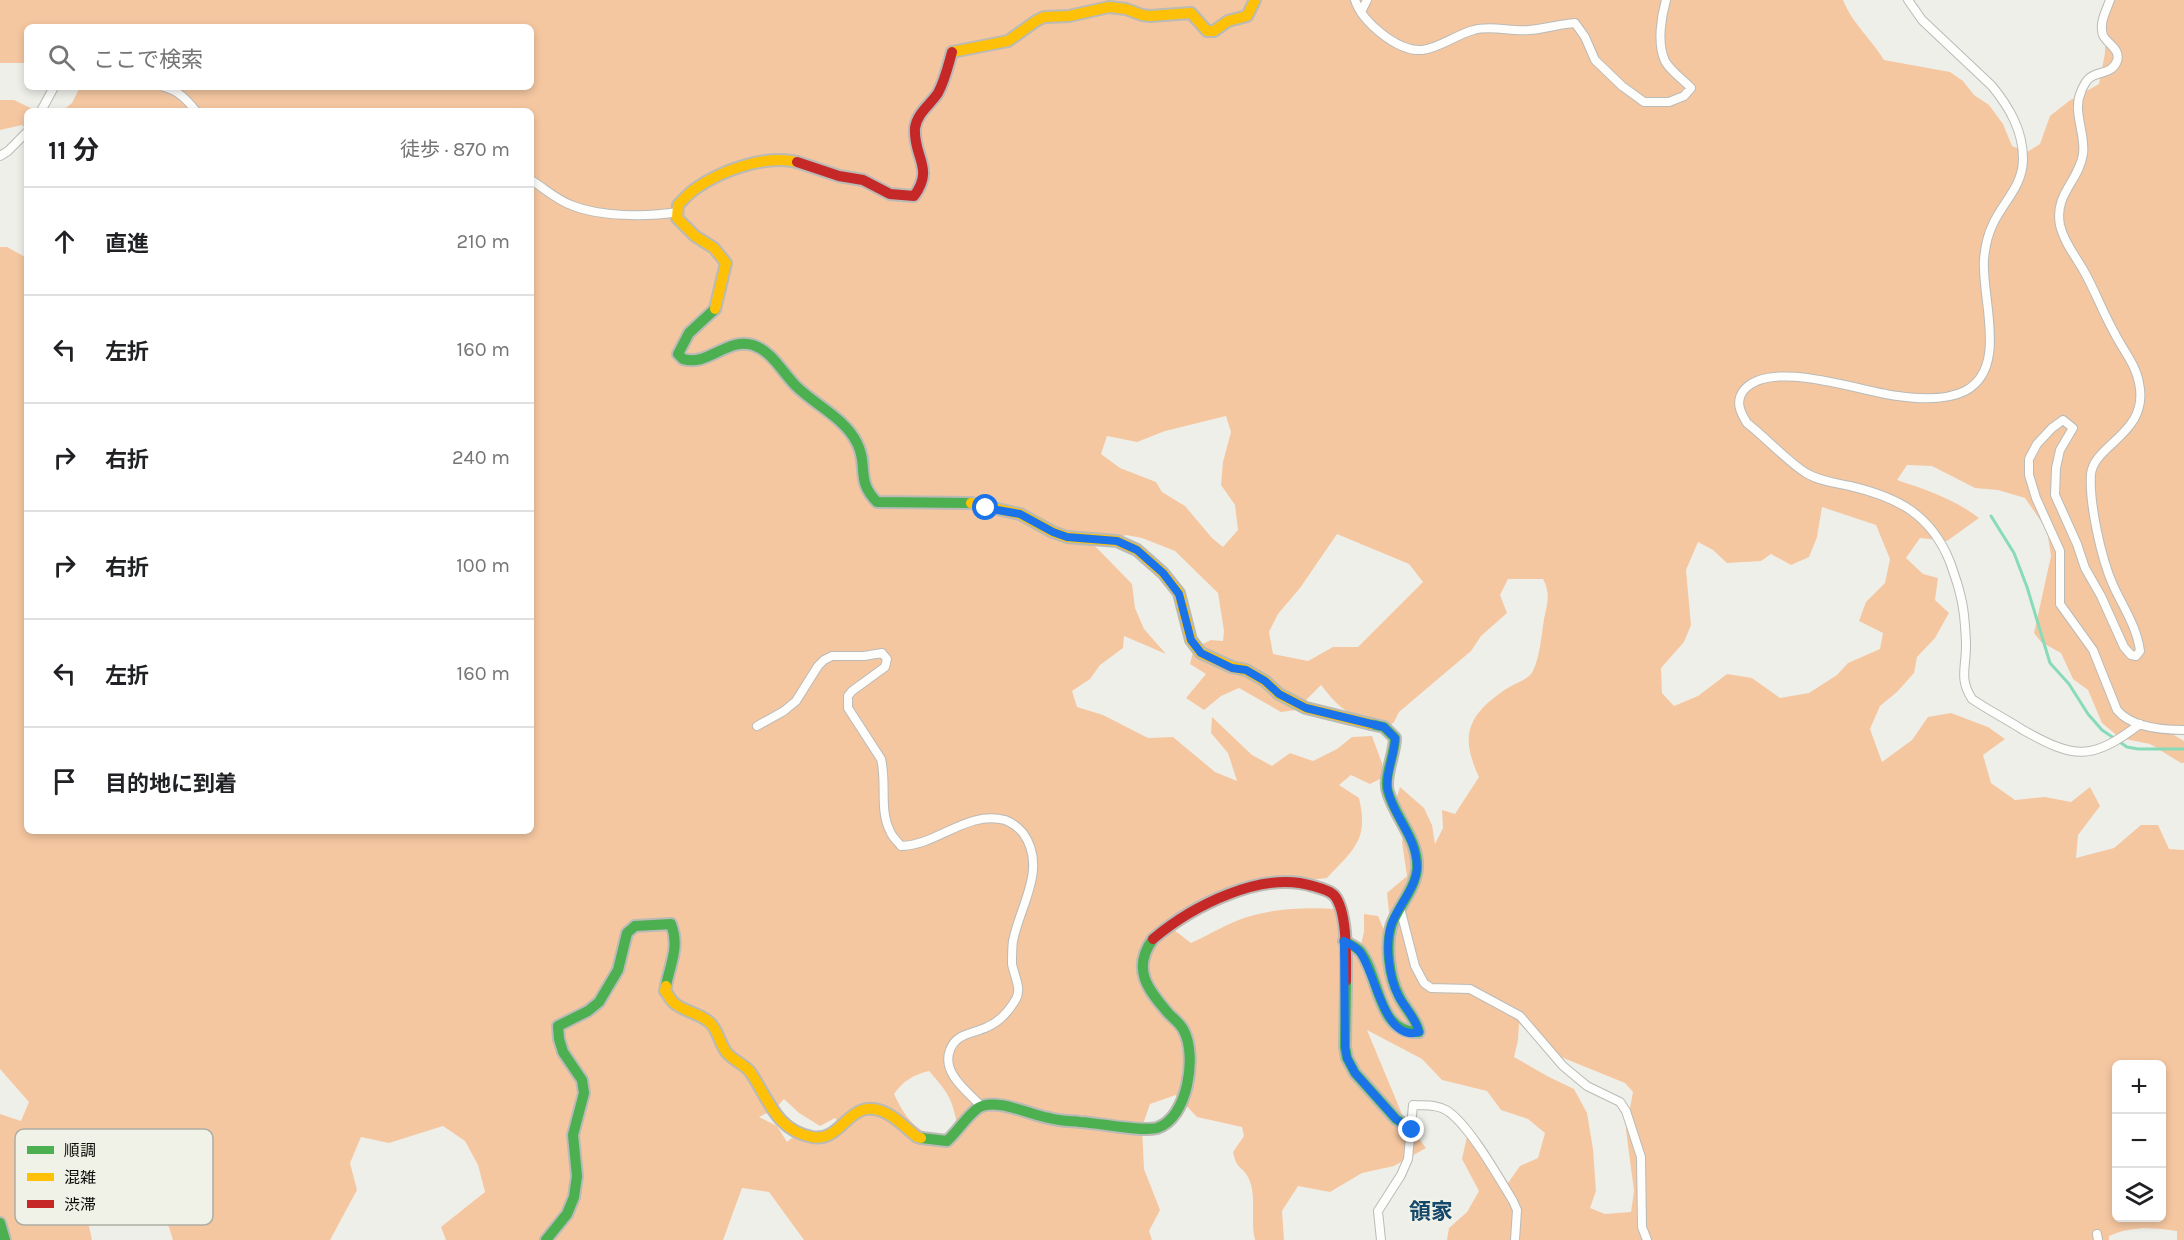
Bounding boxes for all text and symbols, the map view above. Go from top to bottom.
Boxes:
search box [24,24,534,90]
icon: search [45,41,78,74]
text: ここで検索 [93,47,203,73]
text: 11 分 [48,135,99,166]
text: 徒歩 · 870 m [400,138,510,161]
icon: ahead [48,225,81,258]
text: 210 m [456,230,510,253]
text: 直進 [105,231,149,257]
icon: left [48,333,81,366]
text: 160 m [457,338,510,361]
text: 左折 [105,339,149,365]
icon: right [48,441,81,474]
text: 240 m [452,446,510,469]
text: 右折 [105,447,149,473]
route start [972,494,998,520]
icon: right [48,549,81,582]
text: 100 m [456,554,510,577]
text: 右折 [105,555,149,581]
icon: left [48,657,81,690]
text: 160 m [457,662,510,685]
text: 左折 [105,663,149,689]
icon: arrive [48,765,81,798]
text: 目的地に到着 [105,771,237,797]
map controls [2112,1060,2166,1222]
button: + [2112,1060,2166,1114]
button: − [2112,1114,2166,1168]
route end [1398,1116,1424,1142]
legend [15,1129,213,1225]
text: 順調 [64,1141,96,1160]
text: 混雑 [64,1168,96,1187]
button: layers [2112,1168,2166,1222]
text: 渋滞 [64,1195,96,1214]
district label: 領家 [1409,1199,1453,1225]

